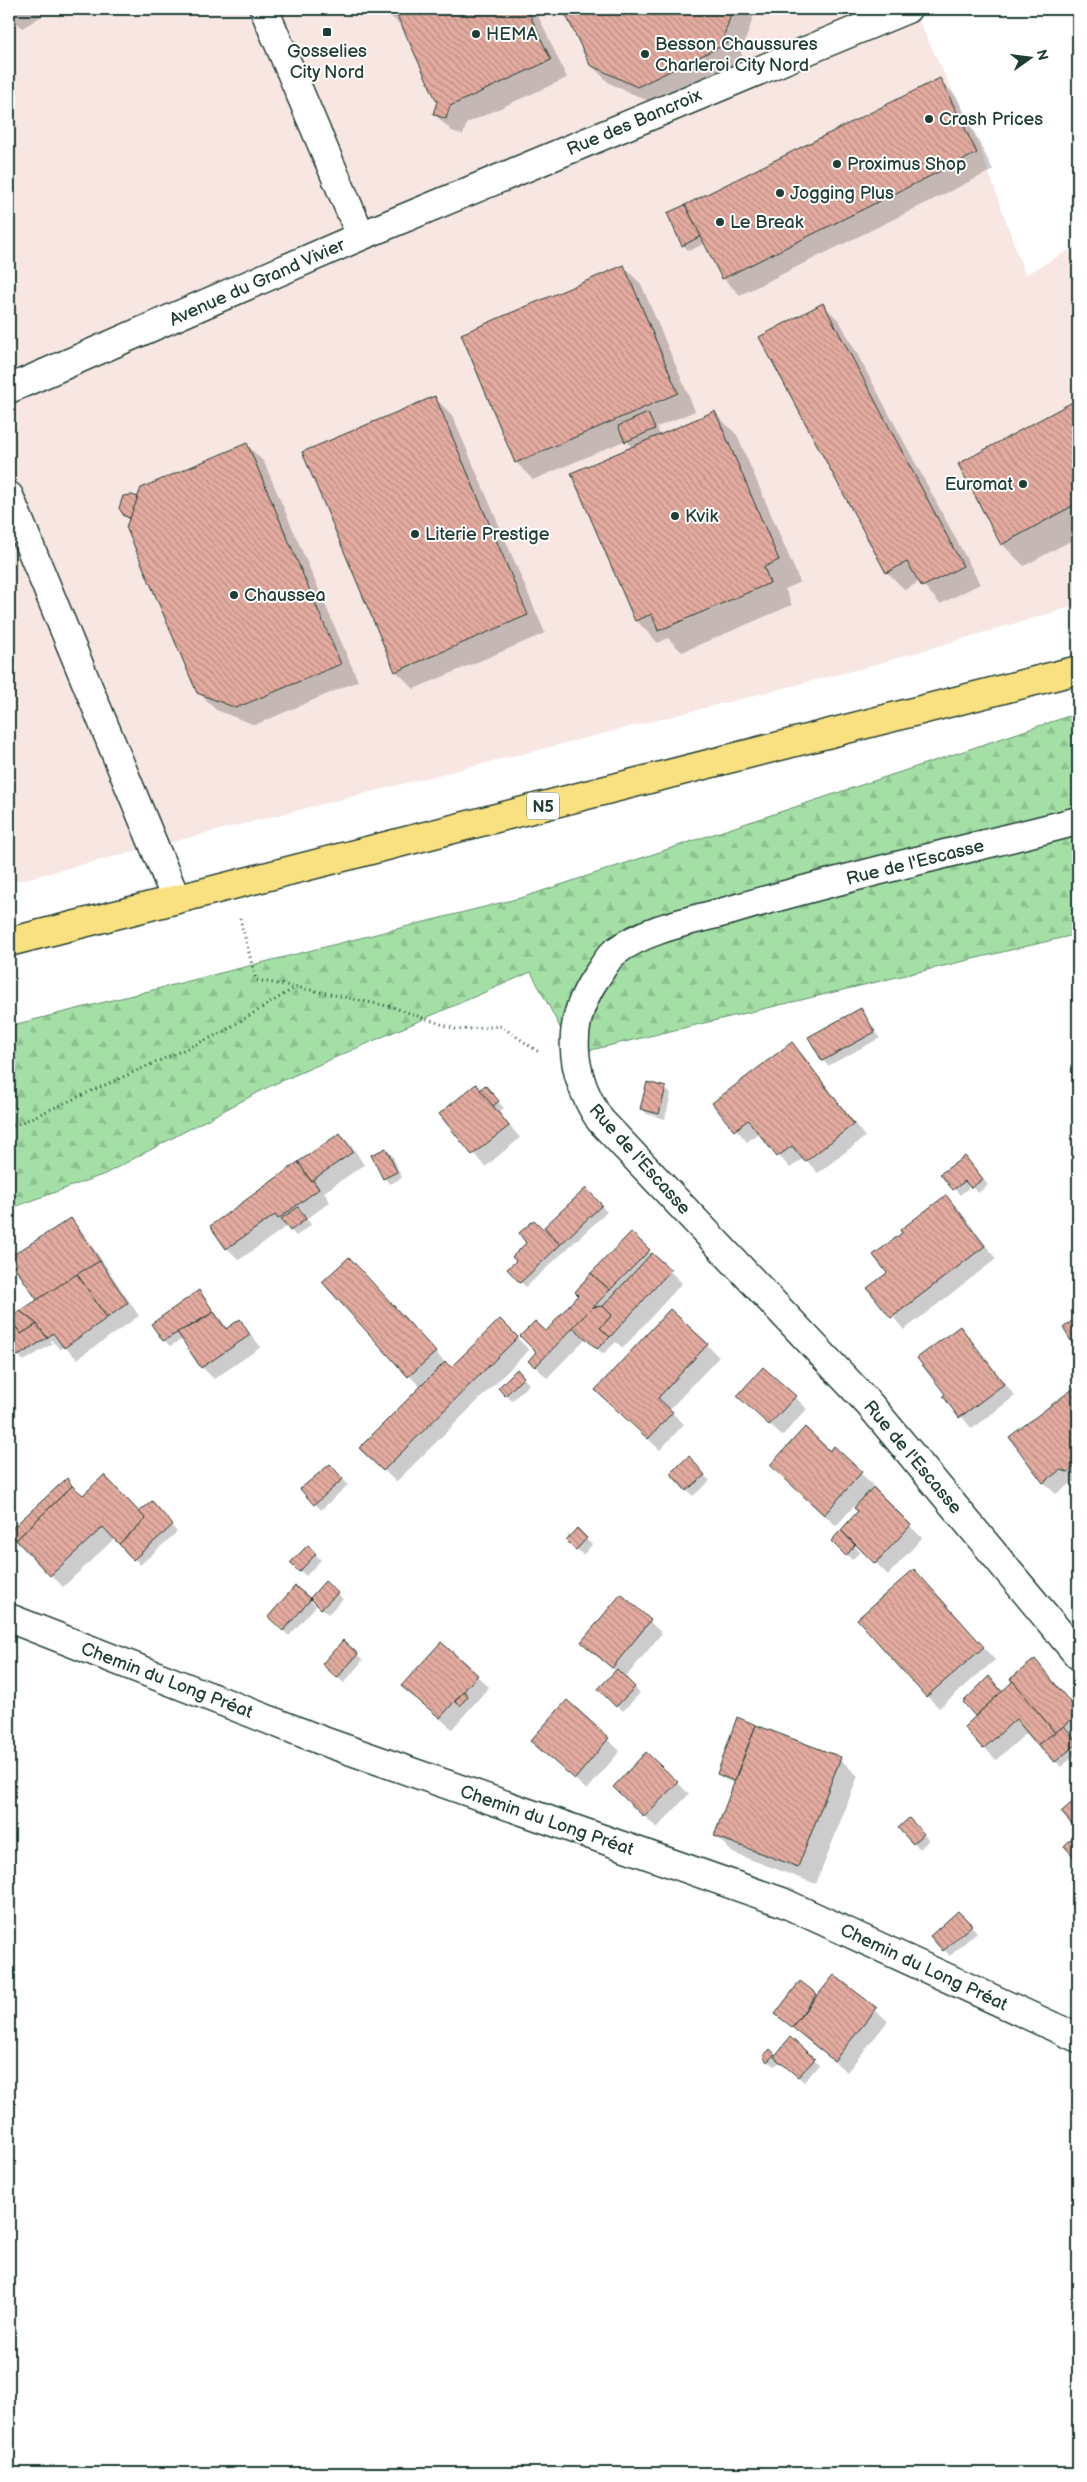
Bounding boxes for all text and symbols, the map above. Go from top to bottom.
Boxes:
place label: HEMA [486,24,538,45]
marker: Gosselies City Nord [321,26,333,38]
marker: HEMA [470,28,482,40]
north arrow [1004,32,1054,82]
place label: Besson Chaussures Charleroi City Nord [655,34,818,76]
place label: Gosselies City Nord [287,41,367,83]
marker: Besson Chaussures Charleroi City Nord [639,48,651,60]
text: N [1033,48,1052,62]
street label: Rue des Bancroix [564,84,705,160]
place label: Crash Prices [939,109,1043,130]
marker: Crash Prices [923,113,935,125]
place label: Proximus Shop [847,154,966,175]
marker: Proximus Shop [831,158,843,170]
place label: Jogging Plus [790,183,894,204]
marker: Jogging Plus [774,187,786,199]
place label: Le Break [730,212,804,233]
marker: Le Break [714,216,726,228]
street label: Avenue du Grand Vivier [166,234,349,331]
place label: Euromat [945,474,1013,495]
marker: Euromat [1017,478,1029,490]
place label: Kvik [685,506,718,527]
marker: Kvik [669,510,681,522]
place label: Literie Prestige [425,524,550,545]
marker: Literie Prestige [409,528,421,540]
place label: Chaussea [244,585,326,606]
marker: Chaussea [228,589,240,601]
road number: N5 [527,792,559,819]
street label: Rue de l'Escasse [844,835,987,890]
street label: Rue de l'Escasse [585,1100,695,1219]
street label: Rue de l'Escasse [859,1396,966,1518]
street label: Chemin du Long Préat [78,1638,256,1723]
street label: Chemin du Long Préat [457,1781,637,1860]
street label: Chemin du Long Préat [837,1919,1011,2016]

